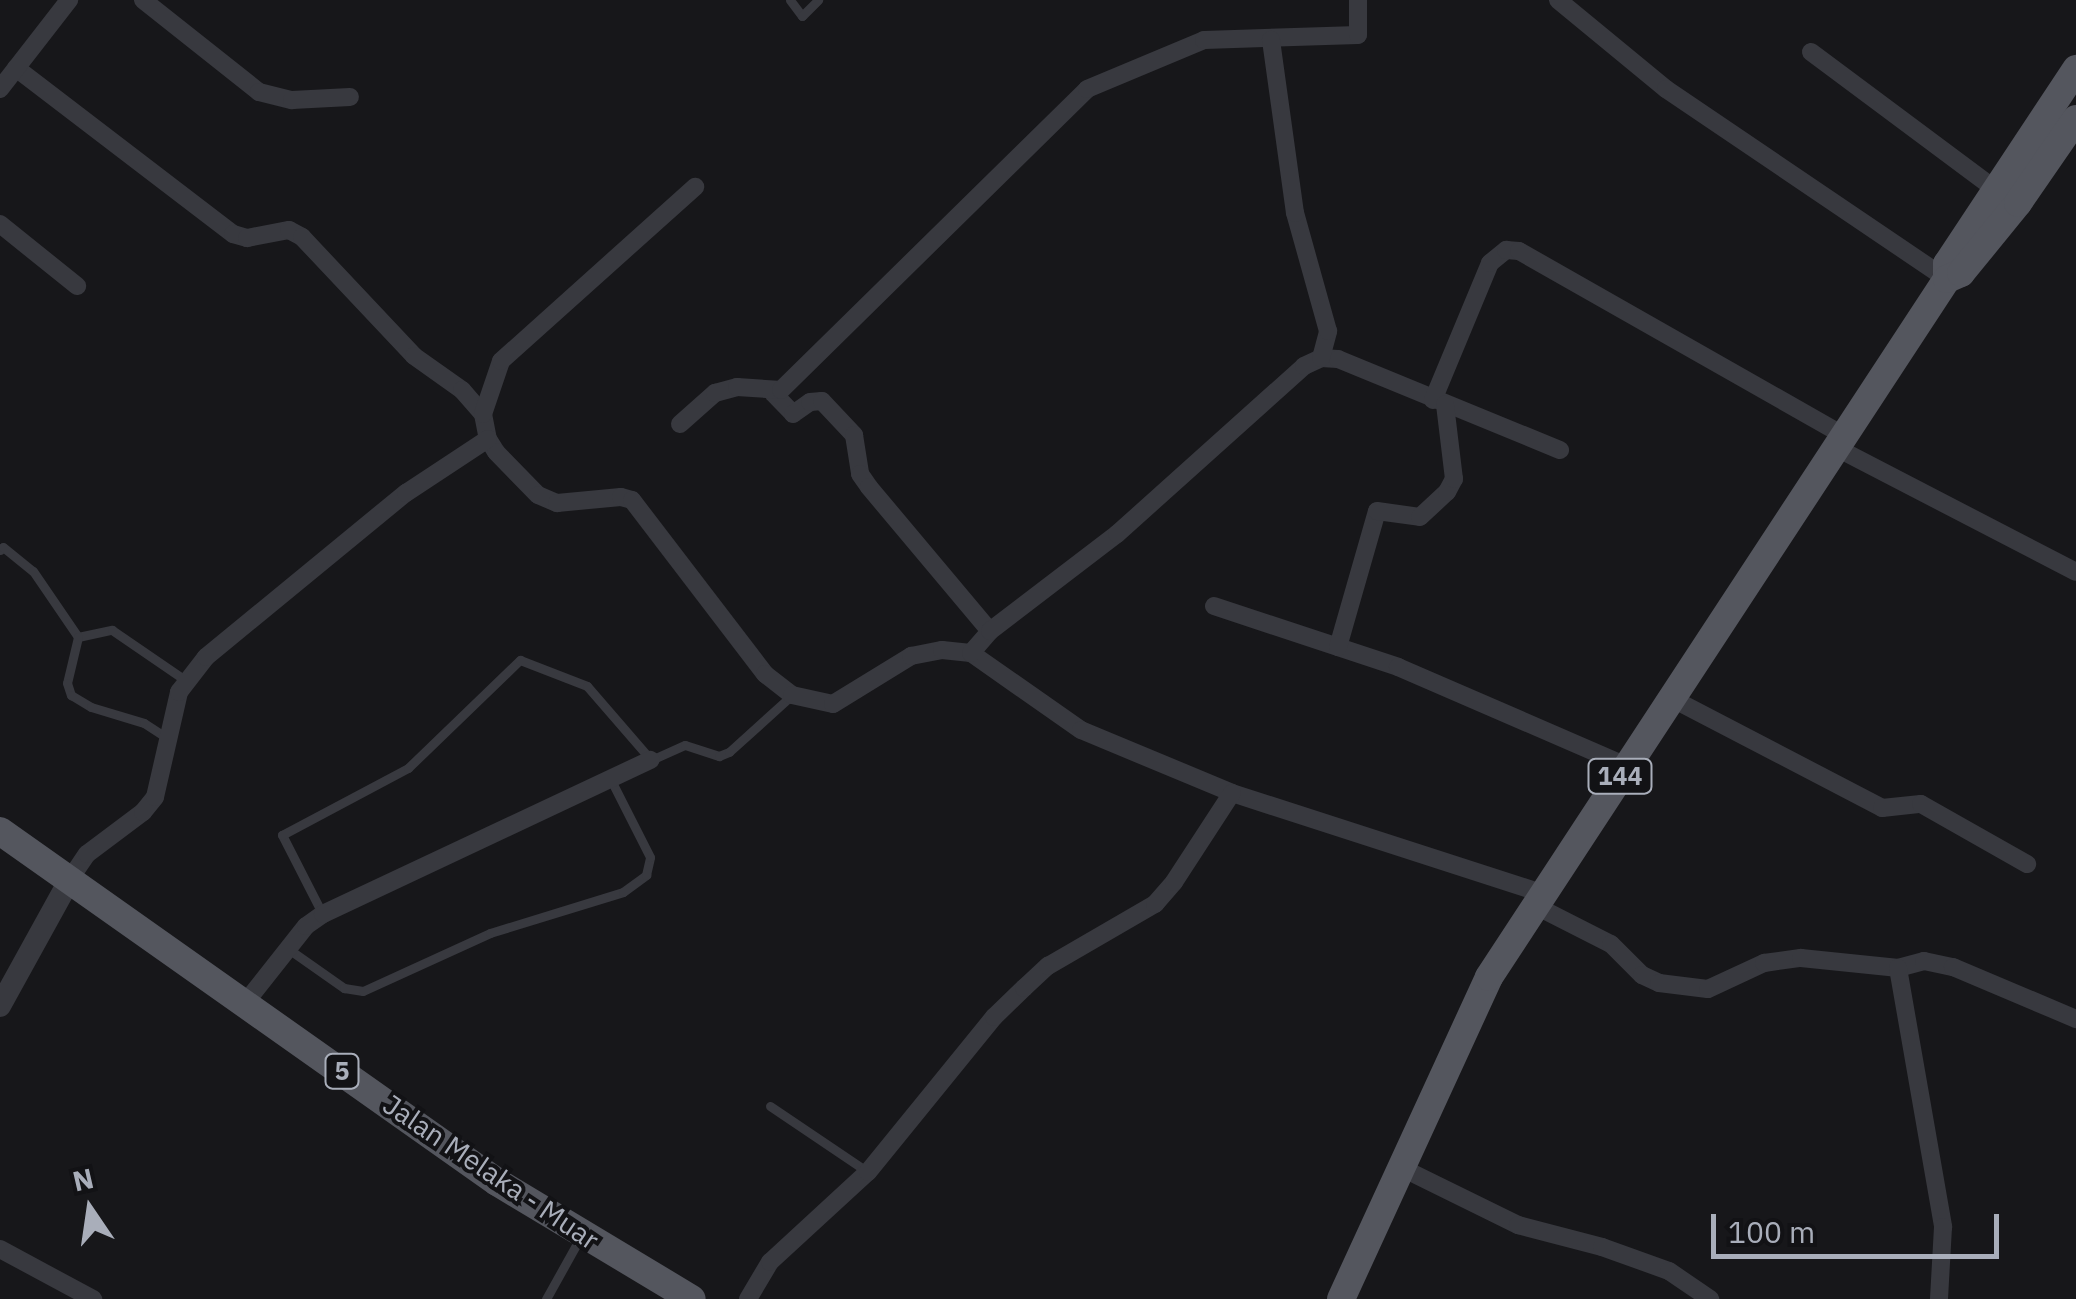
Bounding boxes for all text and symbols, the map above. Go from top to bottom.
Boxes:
road number: 144 [1588,756,1652,796]
road number: 5 [324,1051,360,1091]
street label: Jalan Melaka - Muar [377,1087,605,1257]
north arrow [40,1159,140,1259]
text: N [69,1159,97,1200]
scale bar [1716,1194,2004,1256]
text: 100 m [1728,1212,1815,1251]

